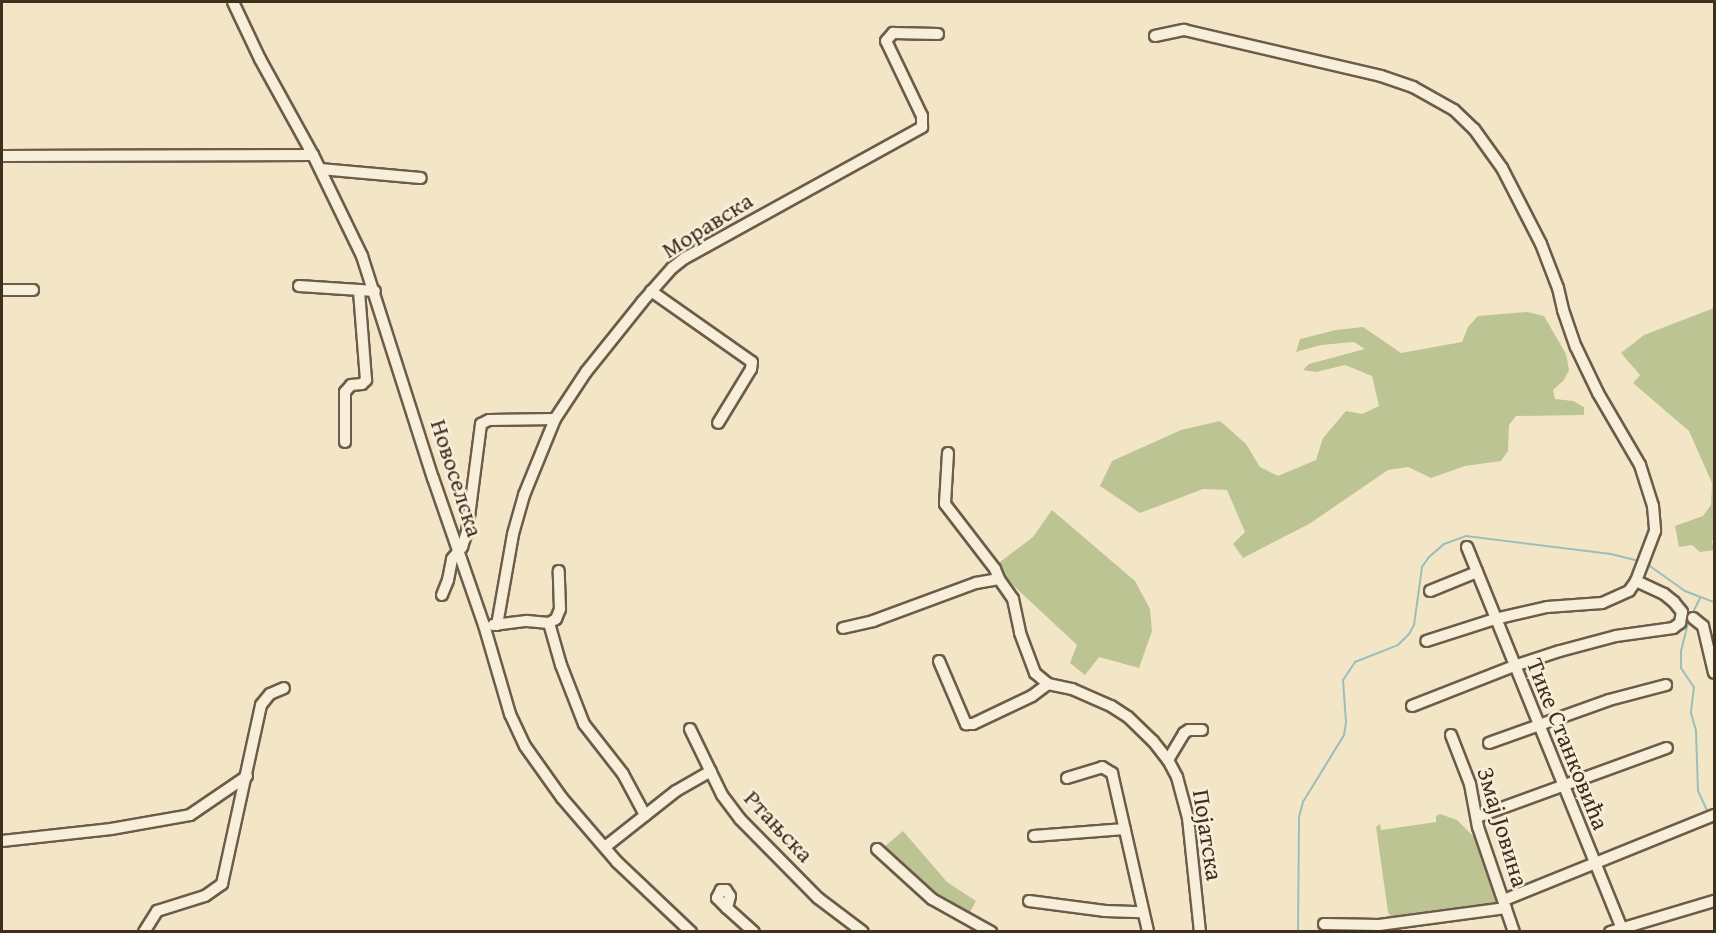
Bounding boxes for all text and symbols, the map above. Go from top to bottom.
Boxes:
street label: Моравска [656,186,758,264]
street label: Новоселска [424,416,490,540]
street label: Тике Станковића [1520,654,1616,834]
street label: Змај Јовина [1471,764,1535,890]
street label: Ртањска [738,784,820,868]
street label: Појатска [1187,787,1229,883]

